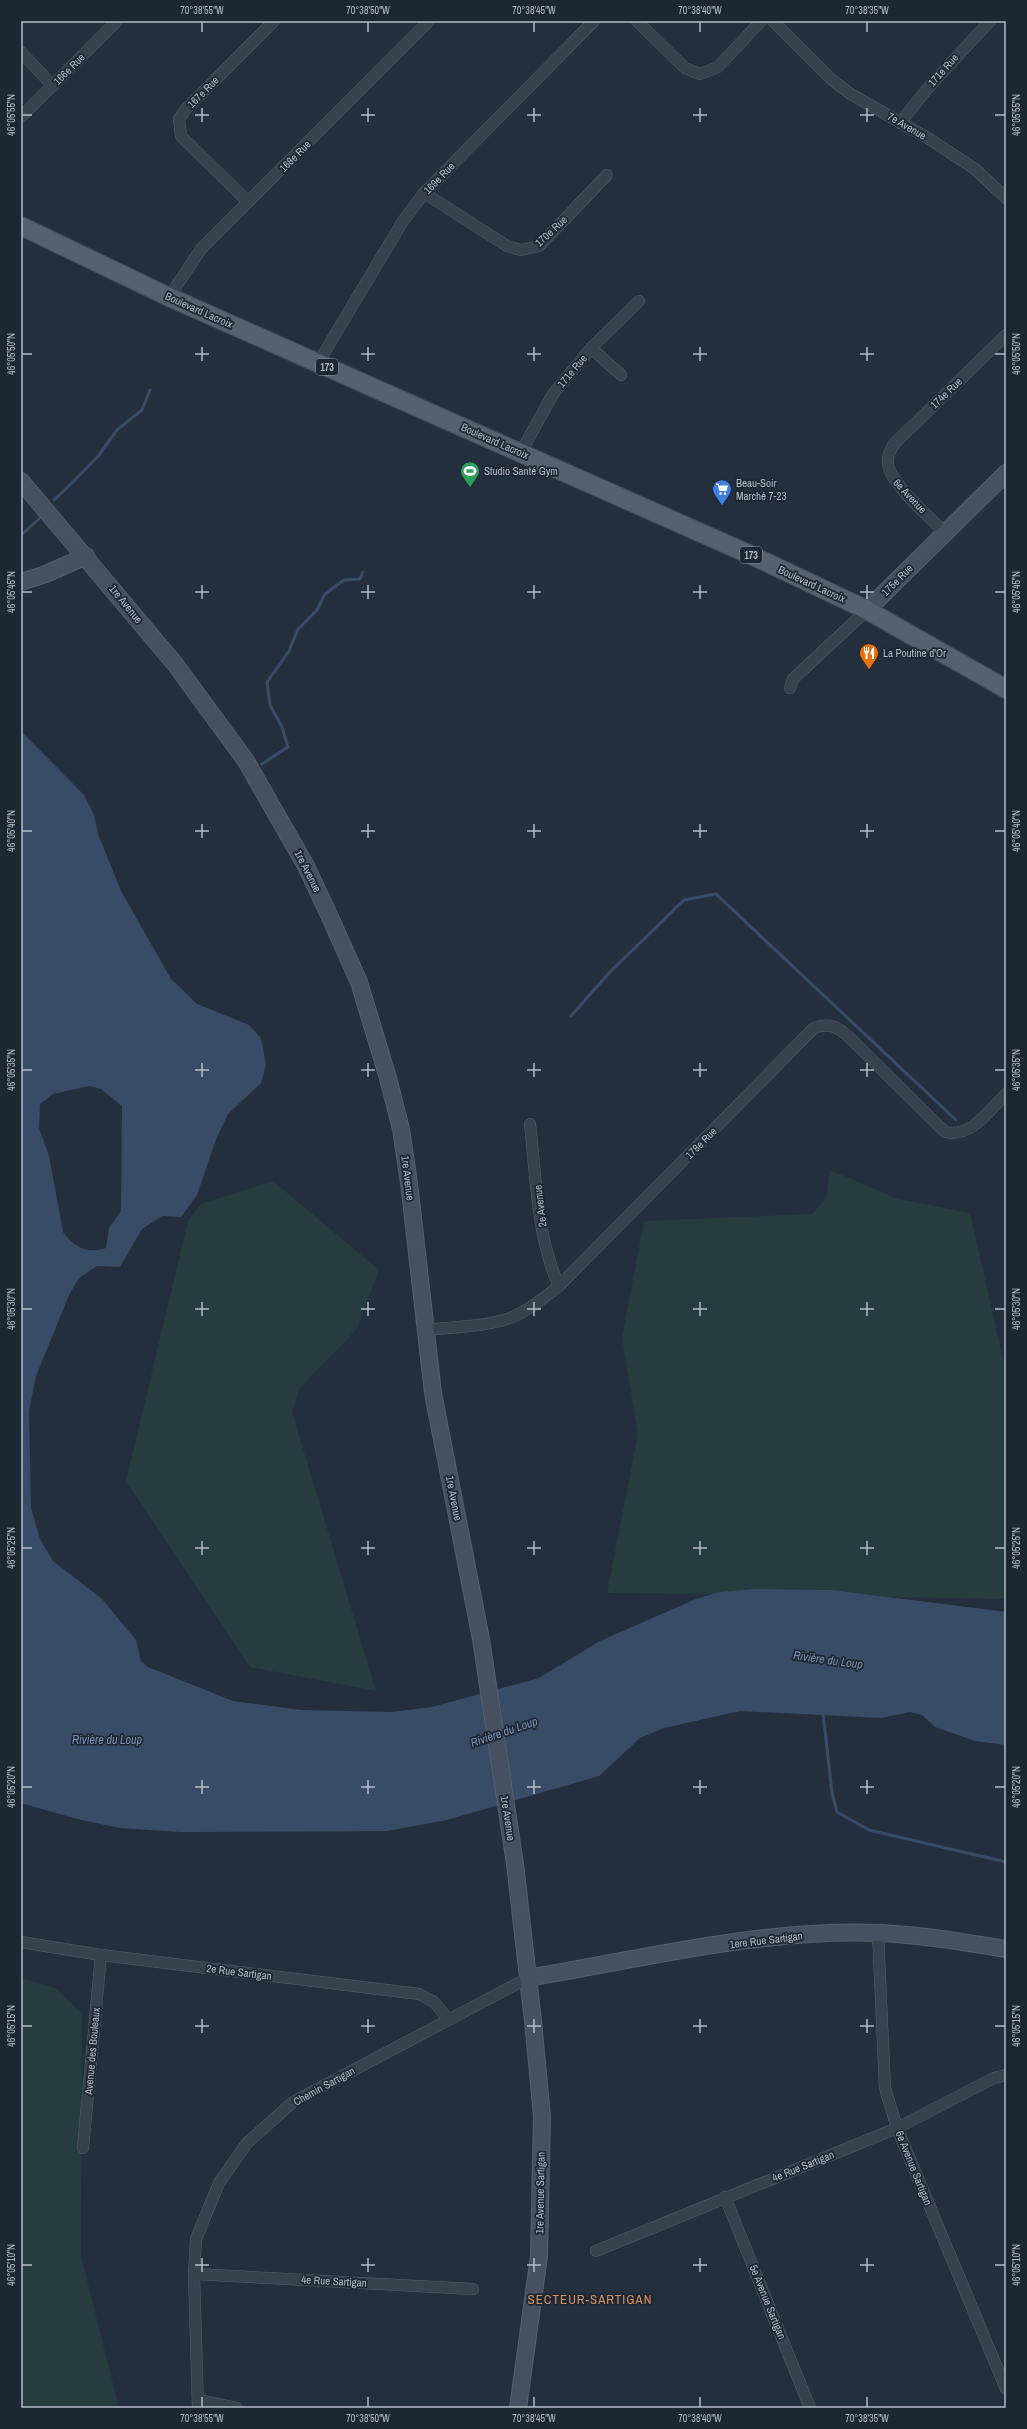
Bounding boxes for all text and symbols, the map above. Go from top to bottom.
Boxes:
text: 70°38'55"W [180,4,224,17]
text: 70°38'50"W [346,4,390,17]
text: 70°38'45"W [512,4,556,17]
text: 70°38'40"W [678,4,722,17]
text: 70°38'35"W [845,4,889,17]
street label: 166e Rue [50,50,88,88]
street label: 171e Rue [925,51,961,89]
street label: 167e Rue [184,73,222,111]
text: 46°05'55"N [5,94,18,136]
text: 46°05'55"N [1010,94,1023,136]
street label: 7e Avenue [885,109,929,143]
street label: 168e Rue [276,137,314,175]
street label: 169e Rue [420,159,458,197]
street label: 170e Rue [532,213,570,249]
street label: Boulevard Lacroix [163,289,235,331]
text: 46°05'50"N [5,333,18,375]
text: 46°05'50"N [1010,333,1023,375]
street label: 171e Rue [554,352,590,390]
road number: 173 [316,359,338,375]
street label: 174e Rue [927,374,965,412]
street label: Boulevard Lacroix [459,420,531,462]
sports icon: Studio Santé Gym [459,460,481,488]
place label: Studio Santé Gym [484,464,558,478]
place label: Beau-Soir Marché 7-23 [736,476,787,503]
street label: 6e Avenue [890,476,930,516]
supermarket icon: Beau-Soir Marché 7-23 [711,478,733,506]
road number: 173 [740,547,762,563]
street label: 175e Rue [878,561,916,599]
street label: Boulevard Lacroix [776,562,848,606]
text: 46°05'45"N [5,571,18,613]
text: 46°05'45"N [1010,571,1023,613]
street label: 1re Avenue [106,582,146,626]
restaurant icon: La Poutine d'Or [858,642,880,670]
place label: La Poutine d'Or [883,646,946,660]
text: 46°05'40"N [5,810,18,852]
text: 46°05'40"N [1010,810,1023,852]
street label: 1re Avenue [291,848,325,894]
text: 46°05'35"N [5,1049,18,1091]
text: 46°05'35"N [1010,1049,1023,1091]
street label: 178e Rue [682,1124,720,1162]
street label: 1re Avenue [398,1155,418,1201]
street label: 2e Avenue [530,1184,550,1228]
text: 46°05'30"N [5,1288,18,1330]
text: 46°05'30"N [1010,1288,1023,1330]
street label: 1re Avenue [443,1474,465,1522]
text: 46°05'25"N [5,1527,18,1569]
text: 46°05'25"N [1010,1527,1023,1569]
water label: Rivière du Loup [792,1647,864,1673]
water label: Rivière du Loup [468,1713,540,1751]
water label: Rivière du Loup [72,1732,143,1748]
text: 46°05'20"N [5,1766,18,1808]
text: 46°05'20"N [1010,1766,1023,1808]
street label: 1re Avenue [498,1794,518,1842]
street label: 1ere Rue Sartigan [729,1929,803,1951]
street label: 2e Rue Sartigan [206,1961,272,1983]
text: 46°05'15"N [5,2005,18,2047]
text: 46°05'15"N [1010,2005,1023,2047]
street label: Avenue des Bouleaux [81,2006,103,2096]
street label: Chemin Sartigan [291,2063,357,2109]
street label: 6e Avenue Sartigan [893,2129,935,2207]
street label: 4e Rue Sartigan [770,2147,836,2185]
street label: 1re Avenue Sartigan [532,2152,548,2234]
text: 46°05'10"N [5,2244,18,2286]
text: 46°05'10"N [1010,2244,1023,2286]
street label: 5e Avenue Sartigan [747,2263,789,2341]
street label: 4e Rue Sartigan [301,2272,367,2290]
district label: SECTEUR-SARTIGAN [528,2291,652,2308]
text: 70°38'55"W [180,2412,224,2425]
text: 70°38'50"W [346,2412,390,2425]
text: 70°38'45"W [512,2412,556,2425]
text: 70°38'40"W [678,2412,722,2425]
text: 70°38'35"W [845,2412,889,2425]

